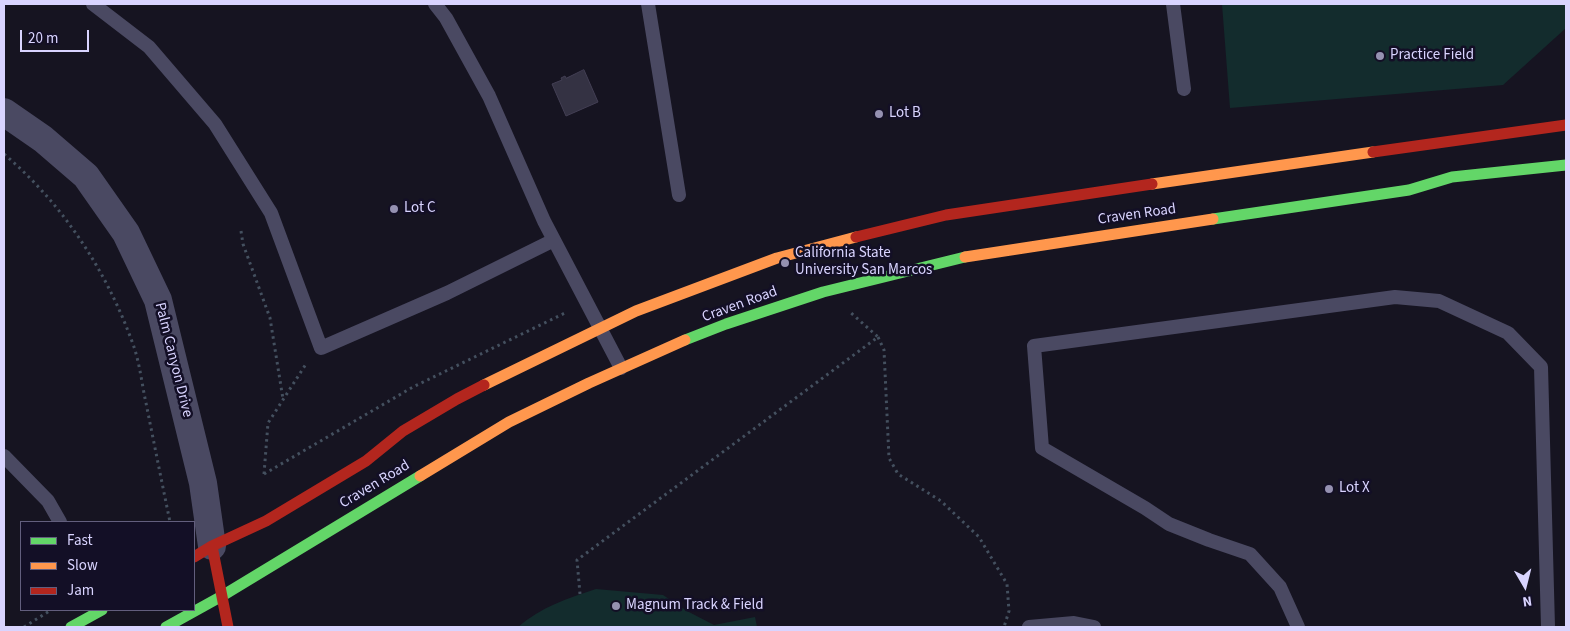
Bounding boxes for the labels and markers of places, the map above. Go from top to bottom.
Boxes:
place label: Practice Field [1390,47,1474,65]
marker: Practice Field [1374,50,1386,62]
place label: Lot B [889,105,921,123]
marker: Lot B [873,108,885,120]
place label: Lot C [404,200,436,218]
marker: Lot C [388,203,400,215]
place label: California State University San Marcos [795,245,932,280]
marker: California State University San Marcos [779,257,791,269]
place label: Lot X [1339,480,1370,498]
marker: Lot X [1323,483,1335,495]
place label: Magnum Track & Field [626,597,764,615]
marker: Magnum Track & Field [610,600,622,612]

